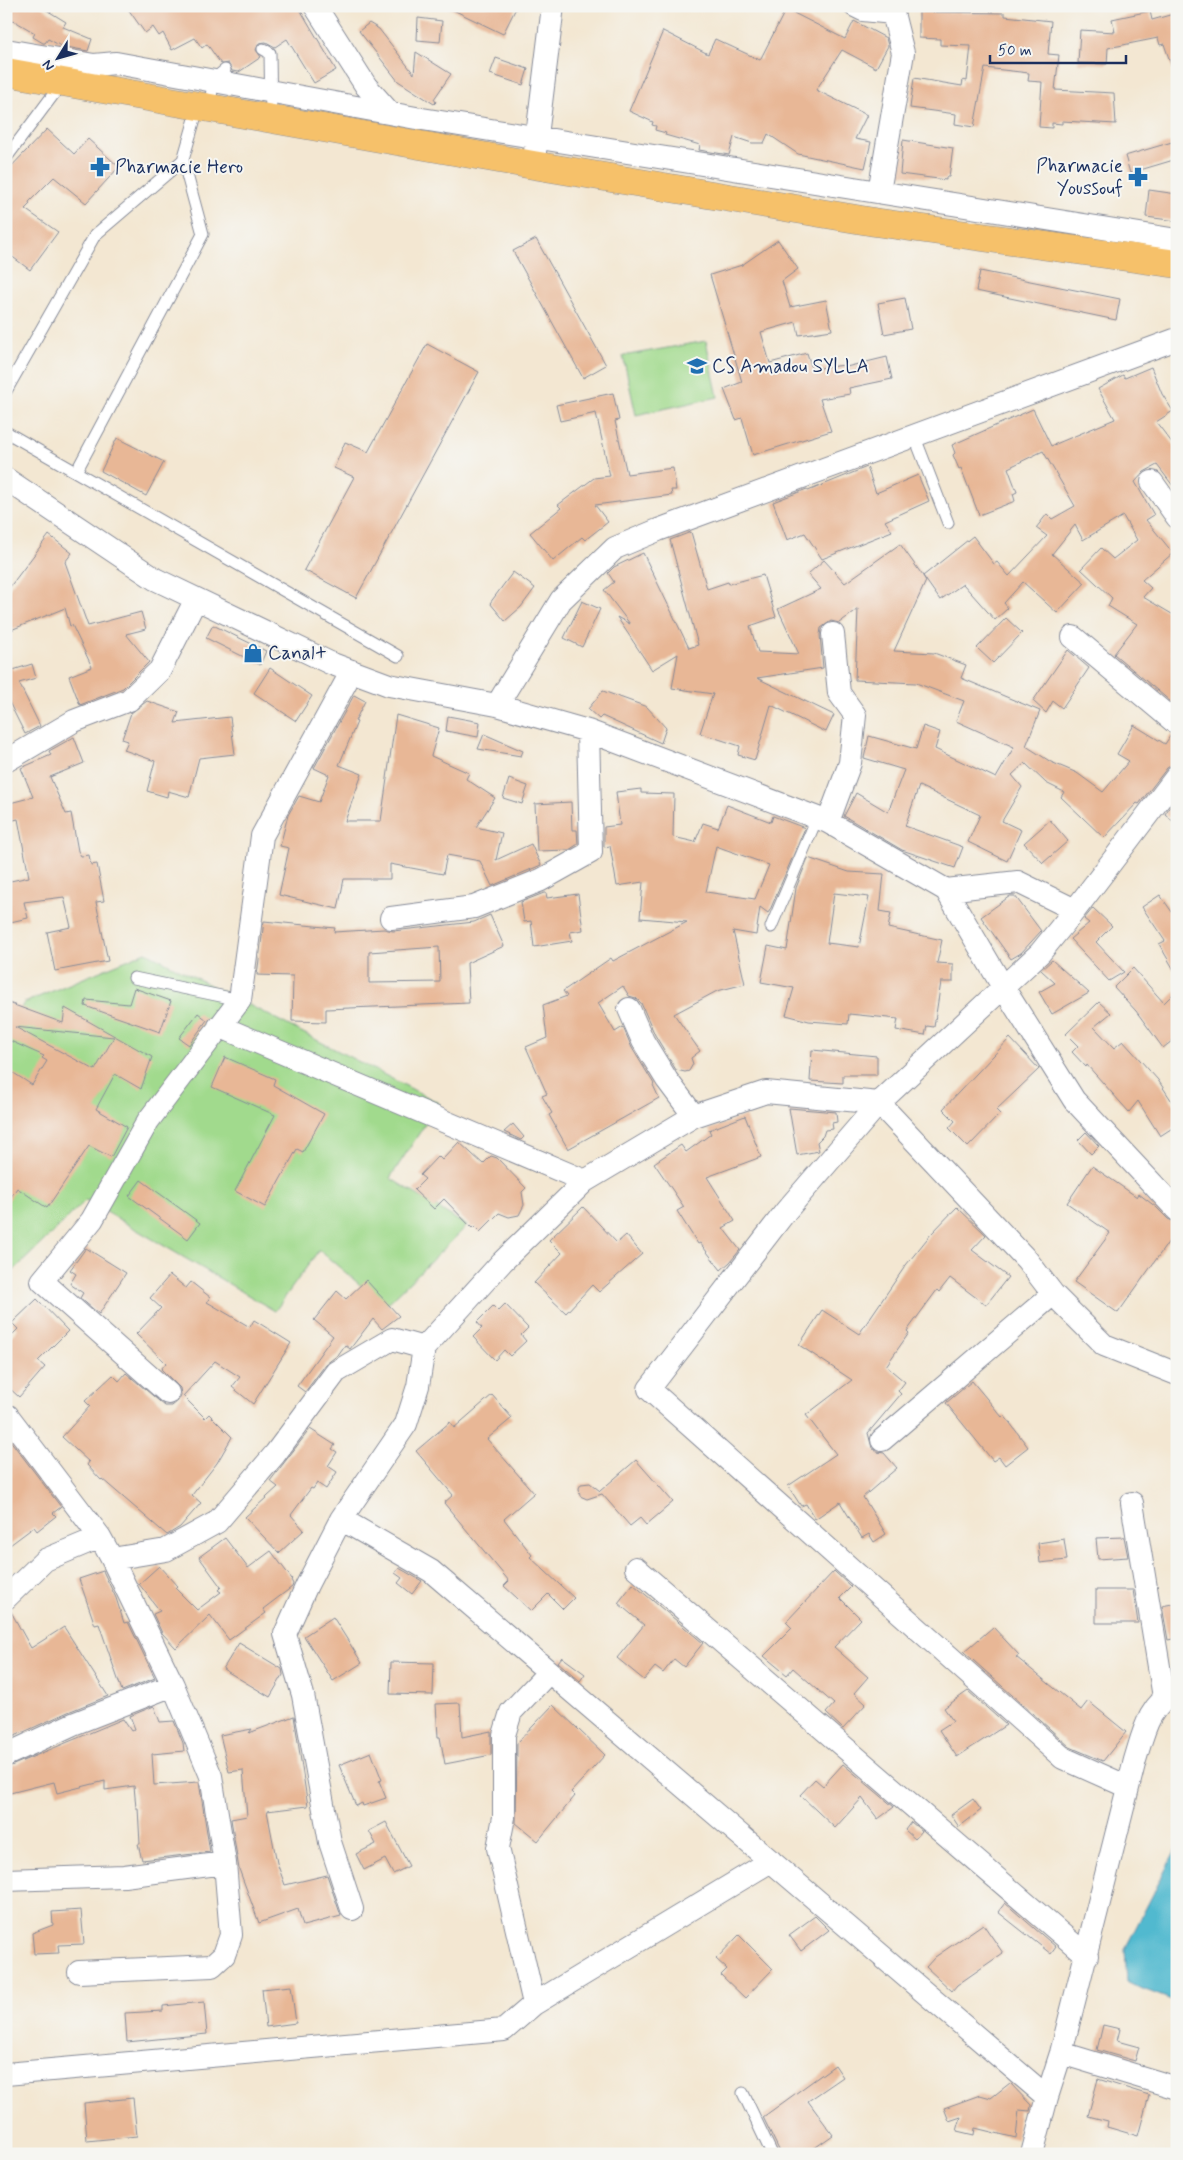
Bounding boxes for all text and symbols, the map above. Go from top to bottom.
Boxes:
north arrow [32,32,82,82]
scale bar [990,32,1127,64]
text: 50 m [998,41,1032,61]
text: N [38,56,58,74]
place label: Pharmacie Youssouf [1036,154,1123,201]
place label: Pharmacie Hero [115,155,243,180]
pharmacy icon: Pharmacie Hero [89,156,111,178]
pharmacy icon: Pharmacie Youssouf [1127,166,1149,188]
place label: CS Amadou SYLLA [712,354,869,379]
school or university icon: CS Amadou SYLLA [686,355,708,377]
place label: Canal+ [268,641,327,666]
shop icon: Canal+ [242,642,264,664]

